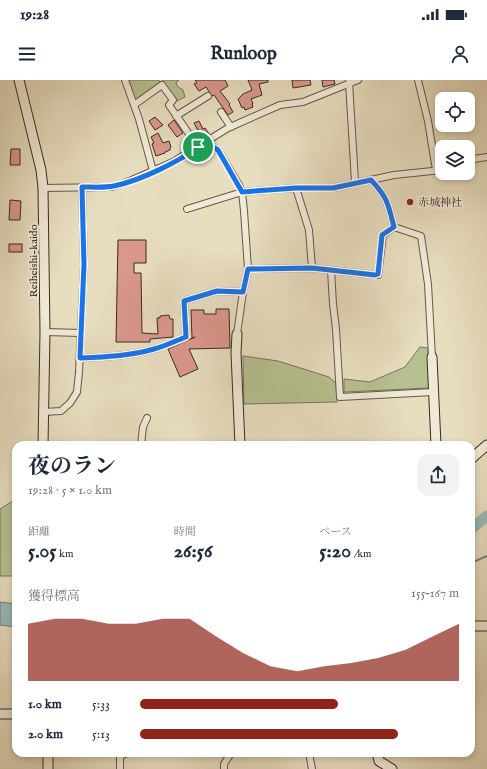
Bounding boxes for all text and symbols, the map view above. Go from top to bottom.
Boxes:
text: 19:28 [20,5,49,24]
icon: menu [16,43,38,65]
text: Runloop [210,43,277,66]
icon: person [449,43,471,65]
map controls [435,92,475,180]
button: locate [435,92,475,132]
pin [181,130,215,164]
icon: arrive [187,136,209,158]
button: layers [435,140,475,180]
place label: 赤城神社 [418,196,462,210]
marker: 赤城神社 [405,197,415,207]
street label: Reiheishi-kaido [27,224,41,298]
text: 夜のラン [28,453,116,481]
button: share [417,454,459,496]
text: 19:28 · 5 × 1.0 km [28,482,112,499]
text: 距離 [28,525,50,539]
text: 時間 [174,525,196,539]
text: ペース [319,525,352,539]
text: 5.05 [28,539,57,564]
text: 26:56 [174,539,212,564]
text: 5:20 [319,539,351,564]
text: km [57,547,73,561]
text: /km [351,547,372,561]
text: 155–167 m [411,585,459,602]
text: 獲得標高 [28,588,80,605]
text: 1.0 km [28,696,62,713]
text: 5:33 [92,696,110,713]
text: 2.0 km [28,726,63,743]
text: 5:13 [92,726,110,743]

